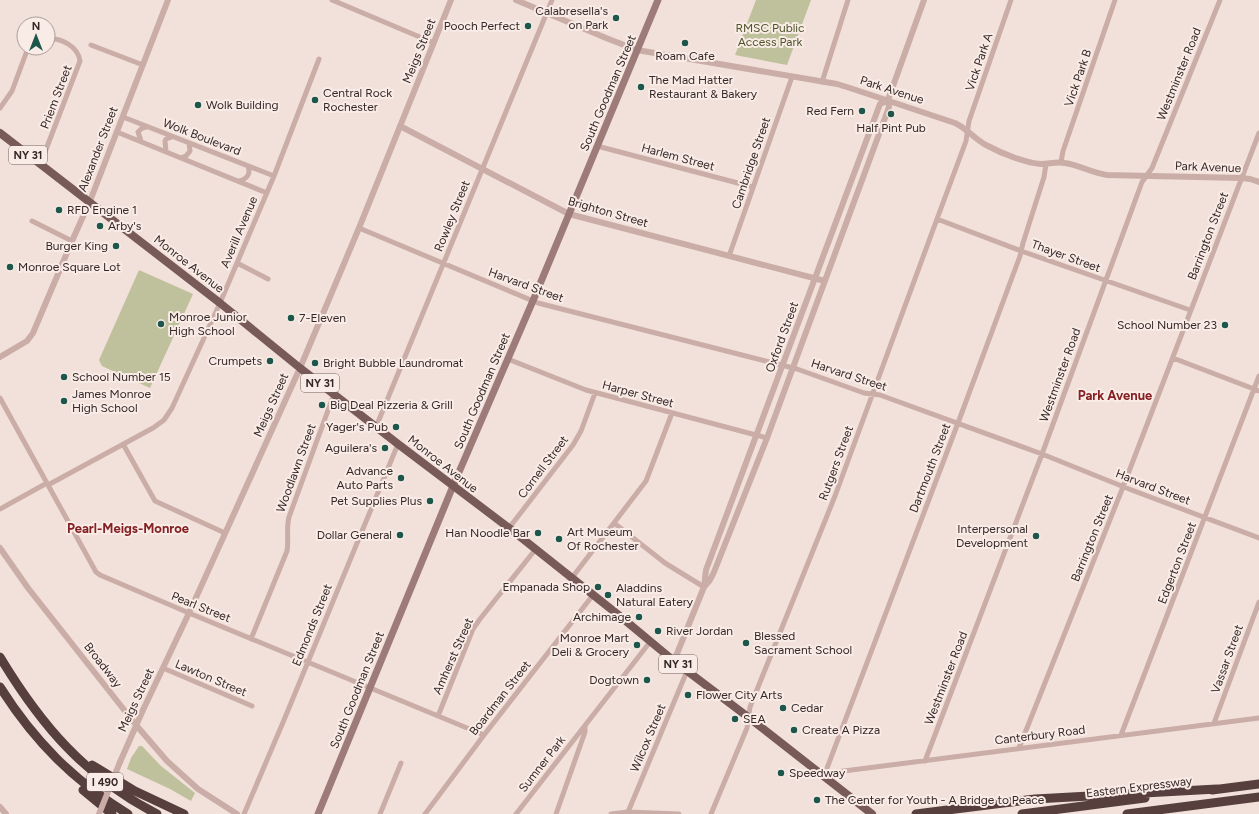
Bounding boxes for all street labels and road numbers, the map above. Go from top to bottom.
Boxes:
street label: Meigs Street [400,16,439,85]
street label: Westminster Road [1154,26,1204,122]
street label: Vick Park A [963,31,995,93]
street label: South Goodman Street [577,32,639,153]
street label: Vick Park B [1062,48,1094,108]
street label: Priem Street [37,63,75,131]
street label: Park Avenue [858,73,926,107]
street label: Alexander Street [75,104,121,193]
street label: Cambridge Street [729,115,773,211]
street label: Wolk Boulevard [161,116,243,158]
street label: Harlem Street [640,141,717,174]
road number: NY 31 [9,146,47,164]
street label: Park Avenue [1175,159,1242,175]
street label: Rowley Street [431,178,473,254]
street label: Barrington Street [1185,190,1231,282]
street label: Averill Avenue [218,194,261,270]
street label: Brighton Street [566,194,650,230]
street label: Monroe Avenue [151,232,227,296]
street label: Thayer Street [1029,237,1103,275]
street label: Harvard Street [486,265,566,305]
street label: Oxford Street [763,299,801,374]
street label: Westminster Road [1037,326,1083,424]
street label: South Goodman Street [451,330,513,451]
street label: Harvard Street [809,356,889,394]
street label: Meigs Street [251,370,292,439]
road number: NY 31 [301,374,339,392]
street label: Harper Street [601,378,676,410]
street label: Woodlawn Street [273,421,319,514]
street label: Dartmouth Street [907,421,954,515]
street label: Rutgers Street [816,423,856,502]
street label: Monroe Avenue [405,432,481,496]
street label: Cornell Street [515,433,571,501]
street label: Harvard Street [1114,466,1193,508]
street label: Barrington Street [1068,492,1116,584]
street label: Edgerton Street [1155,520,1199,606]
street label: Edmonds Street [289,582,335,668]
street label: Pearl Street [169,589,233,625]
street label: Amherst Street [430,615,476,696]
street label: Vassar Street [1208,622,1246,695]
street label: South Goodman Street [327,629,387,751]
street label: Westminster Road [922,629,970,727]
street label: Broadway [81,640,125,691]
road number: NY 31 [659,655,697,673]
street label: Lawton Street [173,657,249,700]
street label: Boardman Street [466,657,534,738]
street label: Meigs Street [115,666,157,734]
street label: Wilcox Street [627,701,669,774]
street label: Canterbury Road [994,722,1086,748]
street label: Sumner Park [516,733,568,795]
road number: I 490 [87,773,123,791]
street label: Eastern Expressway [1085,773,1194,800]

